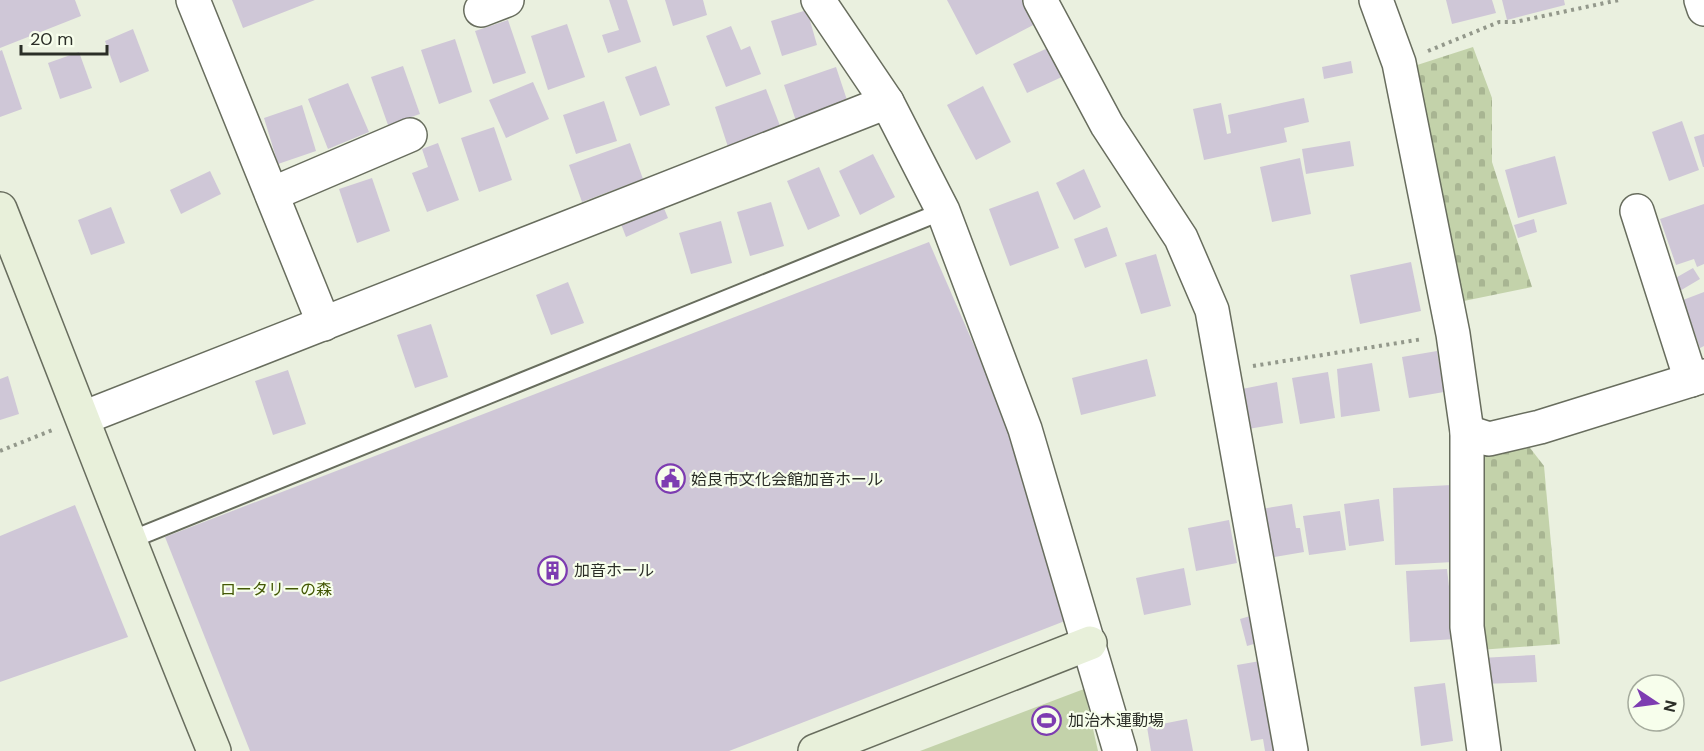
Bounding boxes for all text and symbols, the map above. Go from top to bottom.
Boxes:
scale bar [21,18,106,56]
text: 20 m [30,27,73,51]
public building icon: 姶良市文化会館加音ホール [654,463,686,495]
place label: 姶良市文化会館加音ホール [691,469,883,490]
building icon: 加音ホール [537,554,569,586]
place label: 加音ホール [574,560,654,581]
park label: ロータリーの森 [220,579,332,600]
north arrow [1626,673,1686,733]
text: N [1659,698,1682,714]
sports icon: 加治木運動場 [1031,704,1063,736]
place label: 加治木運動場 [1068,710,1164,731]

